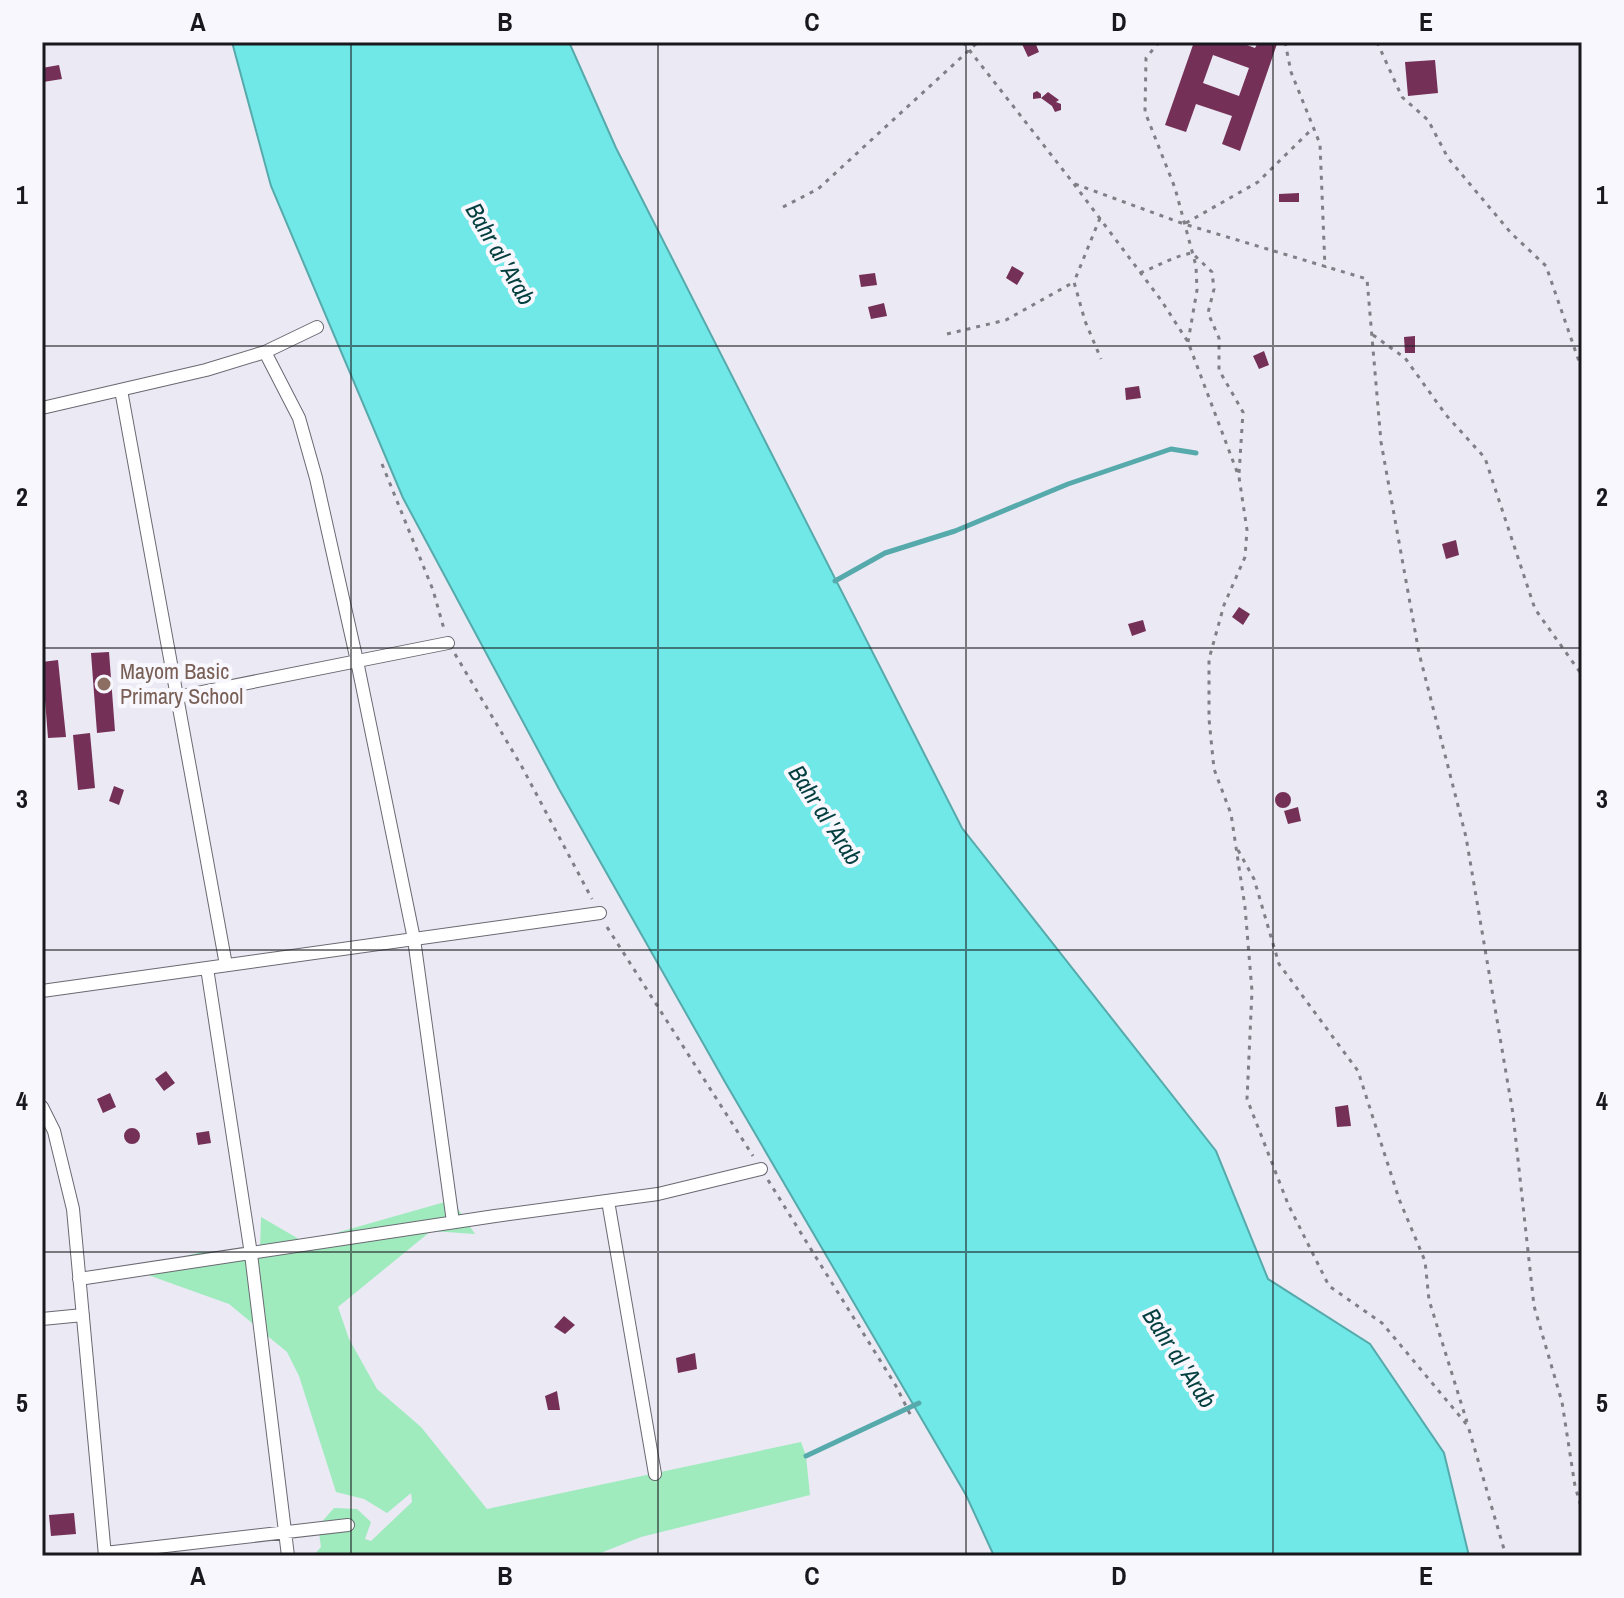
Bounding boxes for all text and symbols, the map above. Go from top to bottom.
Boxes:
text: A [190,4,206,39]
text: B [497,4,513,39]
text: C [804,4,820,39]
text: D [1111,4,1127,39]
text: E [1419,4,1433,39]
text: 1 [16,177,28,212]
text: 1 [1596,177,1608,212]
water label: Bahr al 'Arab [459,196,543,311]
text: 2 [16,479,28,514]
text: 2 [1596,479,1608,514]
place label: Mayom Basic Primary School [120,656,243,711]
marker: Mayom Basic Primary School [95,675,113,693]
water label: Bahr al 'Arab [782,758,870,871]
text: 3 [16,781,28,816]
text: 3 [1596,781,1608,816]
text: 4 [16,1083,28,1118]
text: 4 [1596,1083,1608,1118]
water label: Bahr al 'Arab [1136,1301,1224,1414]
text: 5 [16,1385,28,1420]
text: 5 [1596,1385,1608,1420]
text: A [190,1558,206,1593]
text: B [497,1558,513,1593]
text: C [804,1558,820,1593]
text: D [1111,1558,1127,1593]
text: E [1419,1558,1433,1593]

